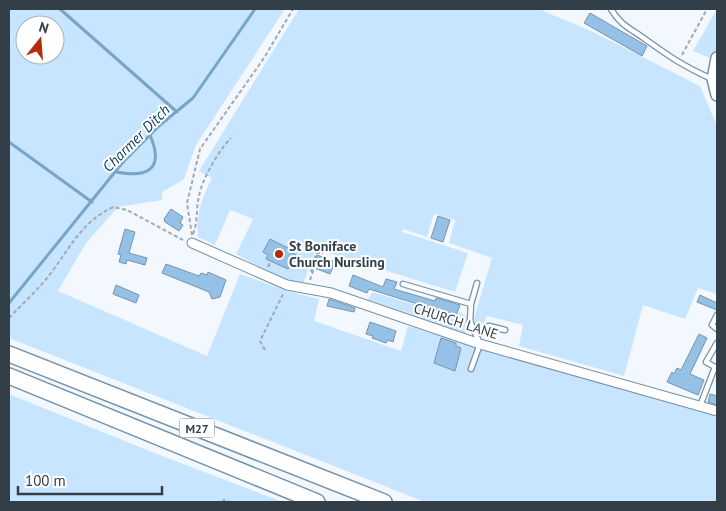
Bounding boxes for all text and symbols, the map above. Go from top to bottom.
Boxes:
north arrow [15,15,65,65]
text: N [37,18,51,38]
water label: Charmer Ditch [98,100,174,176]
place label: St Boniface Church Nursling [289,237,385,271]
marker: St Boniface Church Nursling [273,248,285,260]
street label: CHURCH LANE [411,299,501,343]
road number: M27 [180,418,214,438]
scale bar [18,464,161,496]
text: 100 m [25,471,66,490]

